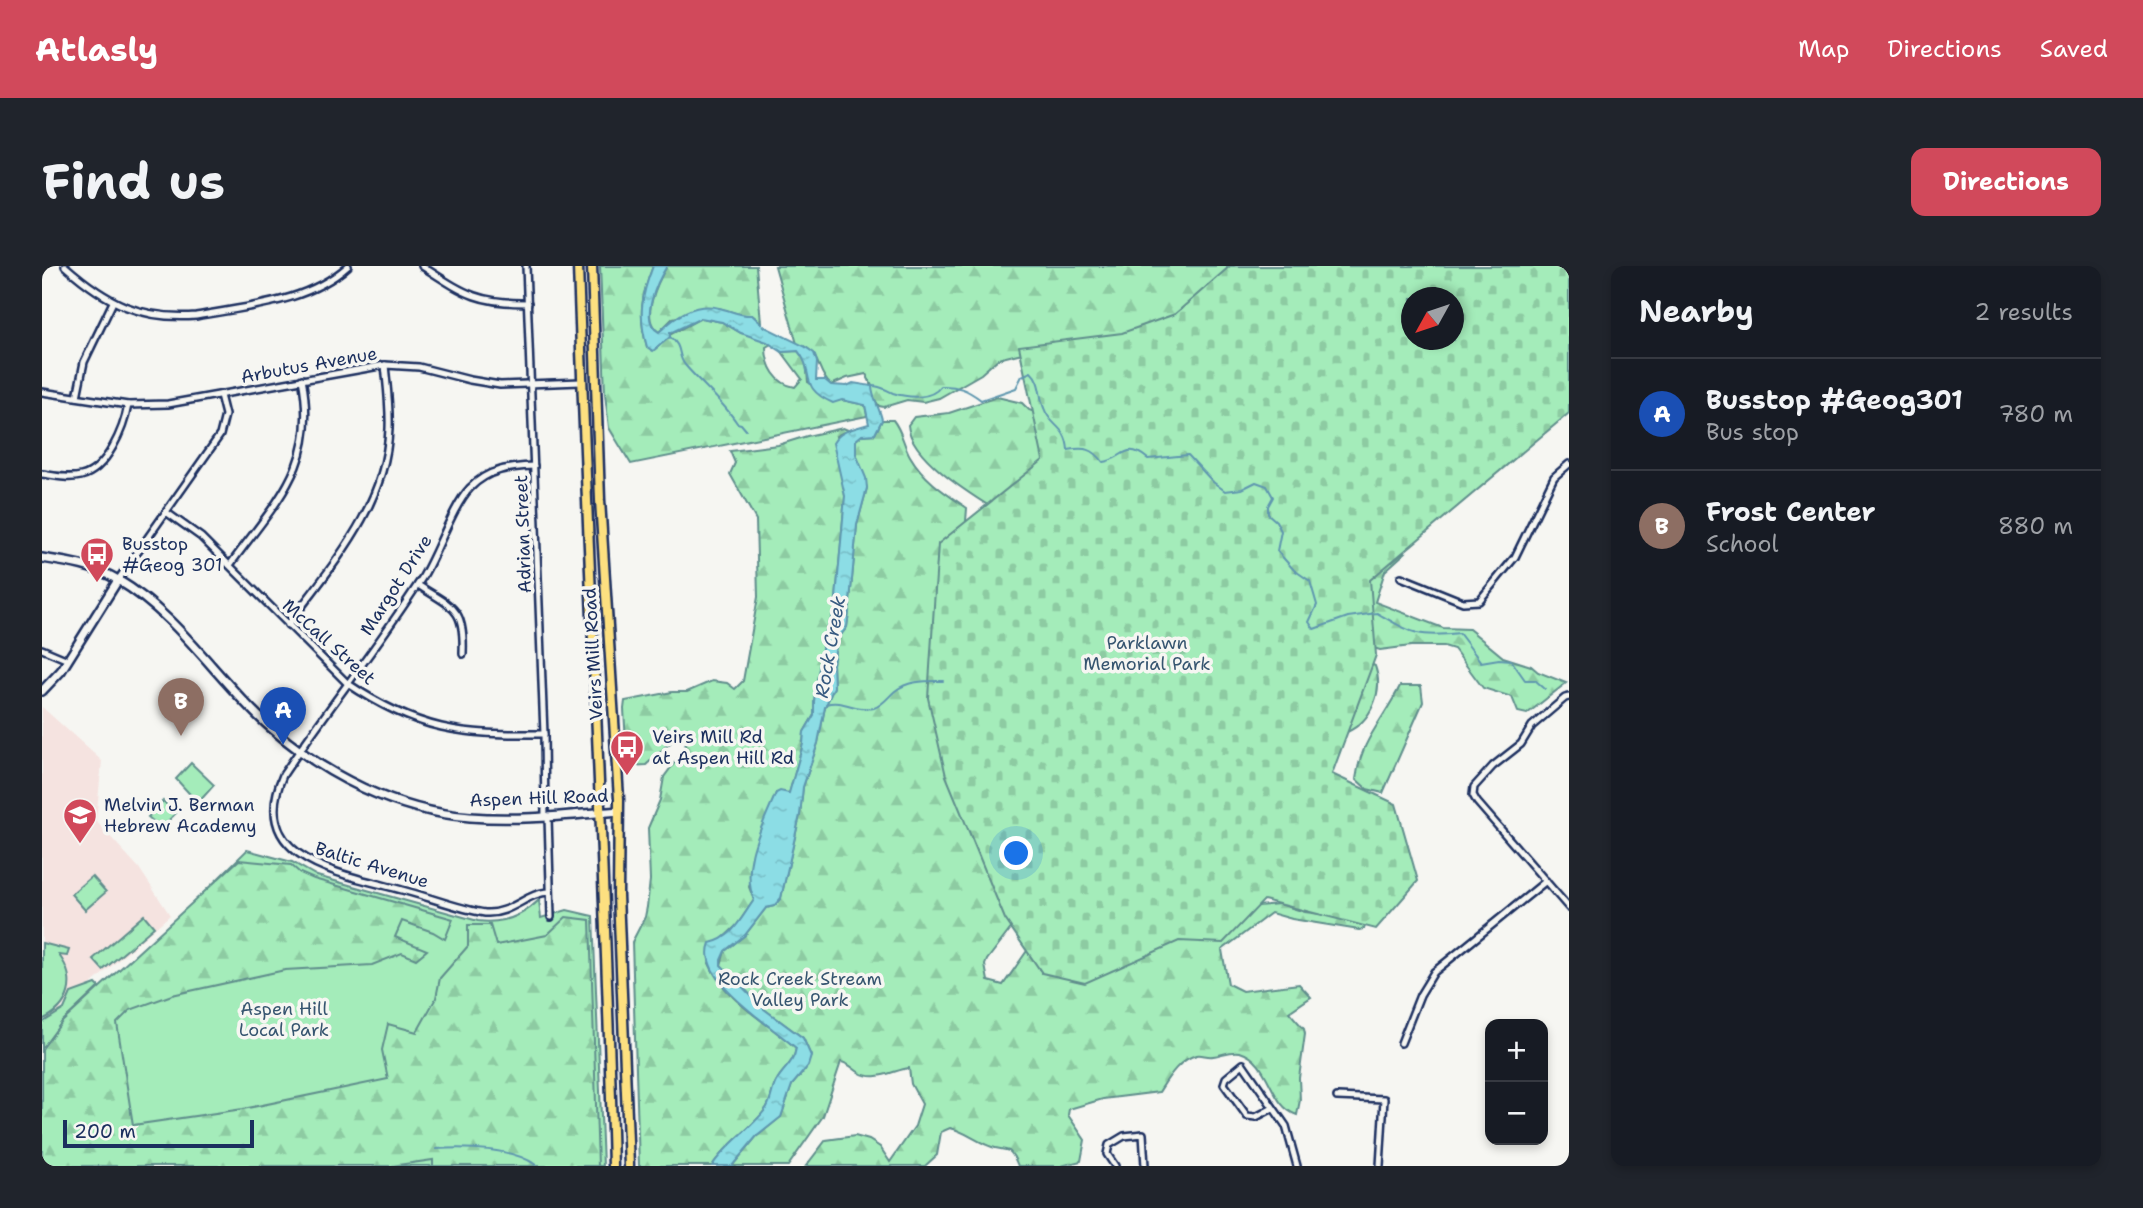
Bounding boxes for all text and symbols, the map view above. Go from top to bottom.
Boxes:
text: Atlasly [35,27,158,72]
text: Map [1798,33,1849,65]
text: Directions [1887,33,2002,65]
text: Saved [2040,33,2108,65]
button: Directions [1911,148,2101,216]
text: Find us [42,149,225,215]
north arrow [1401,287,1464,350]
text: Nearby [1639,291,1754,332]
text: 2 results [1974,297,2073,327]
street label: Arbutus Avenue [239,341,379,389]
text: Busstop #Geog301 [1706,382,1963,417]
text: A [1653,399,1671,429]
text: 780 m [1998,399,2073,429]
text: Bus stop [1706,417,1799,447]
street label: Adrian Street [509,474,537,594]
text: Frost Center [1706,494,1875,529]
text: B [1655,511,1669,541]
text: 880 m [1998,511,2073,541]
text: School [1706,529,1778,559]
street label: Margot Drive [354,530,438,640]
place label: Busstop #Geog 301 [122,532,223,577]
bus stop icon: Busstop #Geog 301 [78,535,116,584]
street label: Veirs Mill Road [578,587,608,721]
street label: McCall Street [277,594,381,690]
water label: Rock Creek [809,594,851,700]
park label: Parklawn Memorial Park [1083,631,1211,676]
pin: B [158,678,204,736]
pin: A [260,687,306,745]
place label: Veirs Mill Rd at Aspen Hill Rd [652,725,794,770]
bus stop icon: Veirs Mill Rd at Aspen Hill Rd [608,728,646,777]
street label: Aspen Hill Road [469,784,609,812]
place label: Melvin J. Berman Hebrew Academy [104,793,256,838]
school or university icon: Melvin J. Berman Hebrew Academy [61,796,99,845]
street label: Baltic Avenue [312,836,432,894]
your location [999,836,1033,870]
park label: Rock Creek Stream Valley Park [718,967,882,1012]
park label: Aspen Hill Local Park [239,997,329,1042]
map controls [1485,1019,1548,1145]
button: + [1485,1019,1548,1082]
button: − [1485,1082,1548,1145]
scale bar [63,1117,254,1149]
text: 200 m [74,1119,136,1144]

